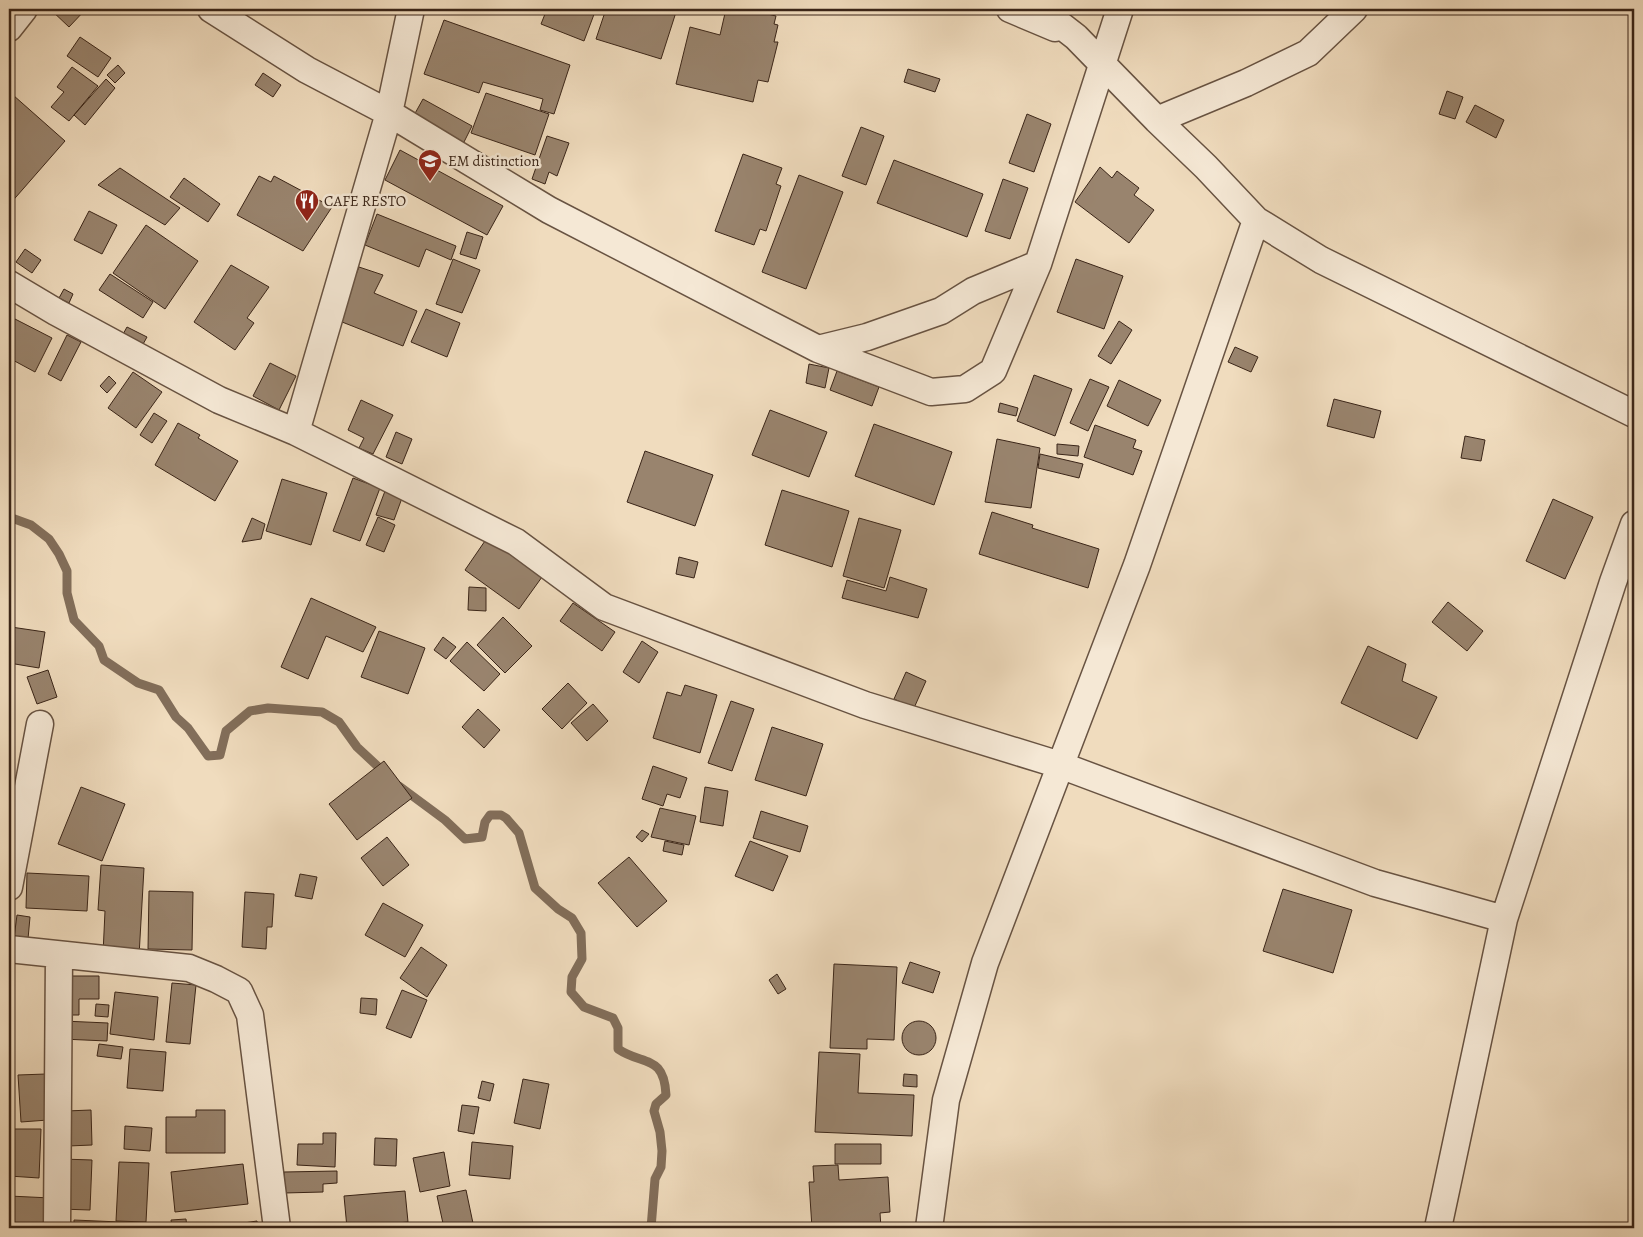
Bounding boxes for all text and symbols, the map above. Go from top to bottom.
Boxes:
school or university icon: EM distinction [417,148,443,182]
place label: EM distinction [448,151,540,171]
restaurant icon: CAFE RESTO [294,188,320,222]
place label: CAFE RESTO [324,191,406,211]

